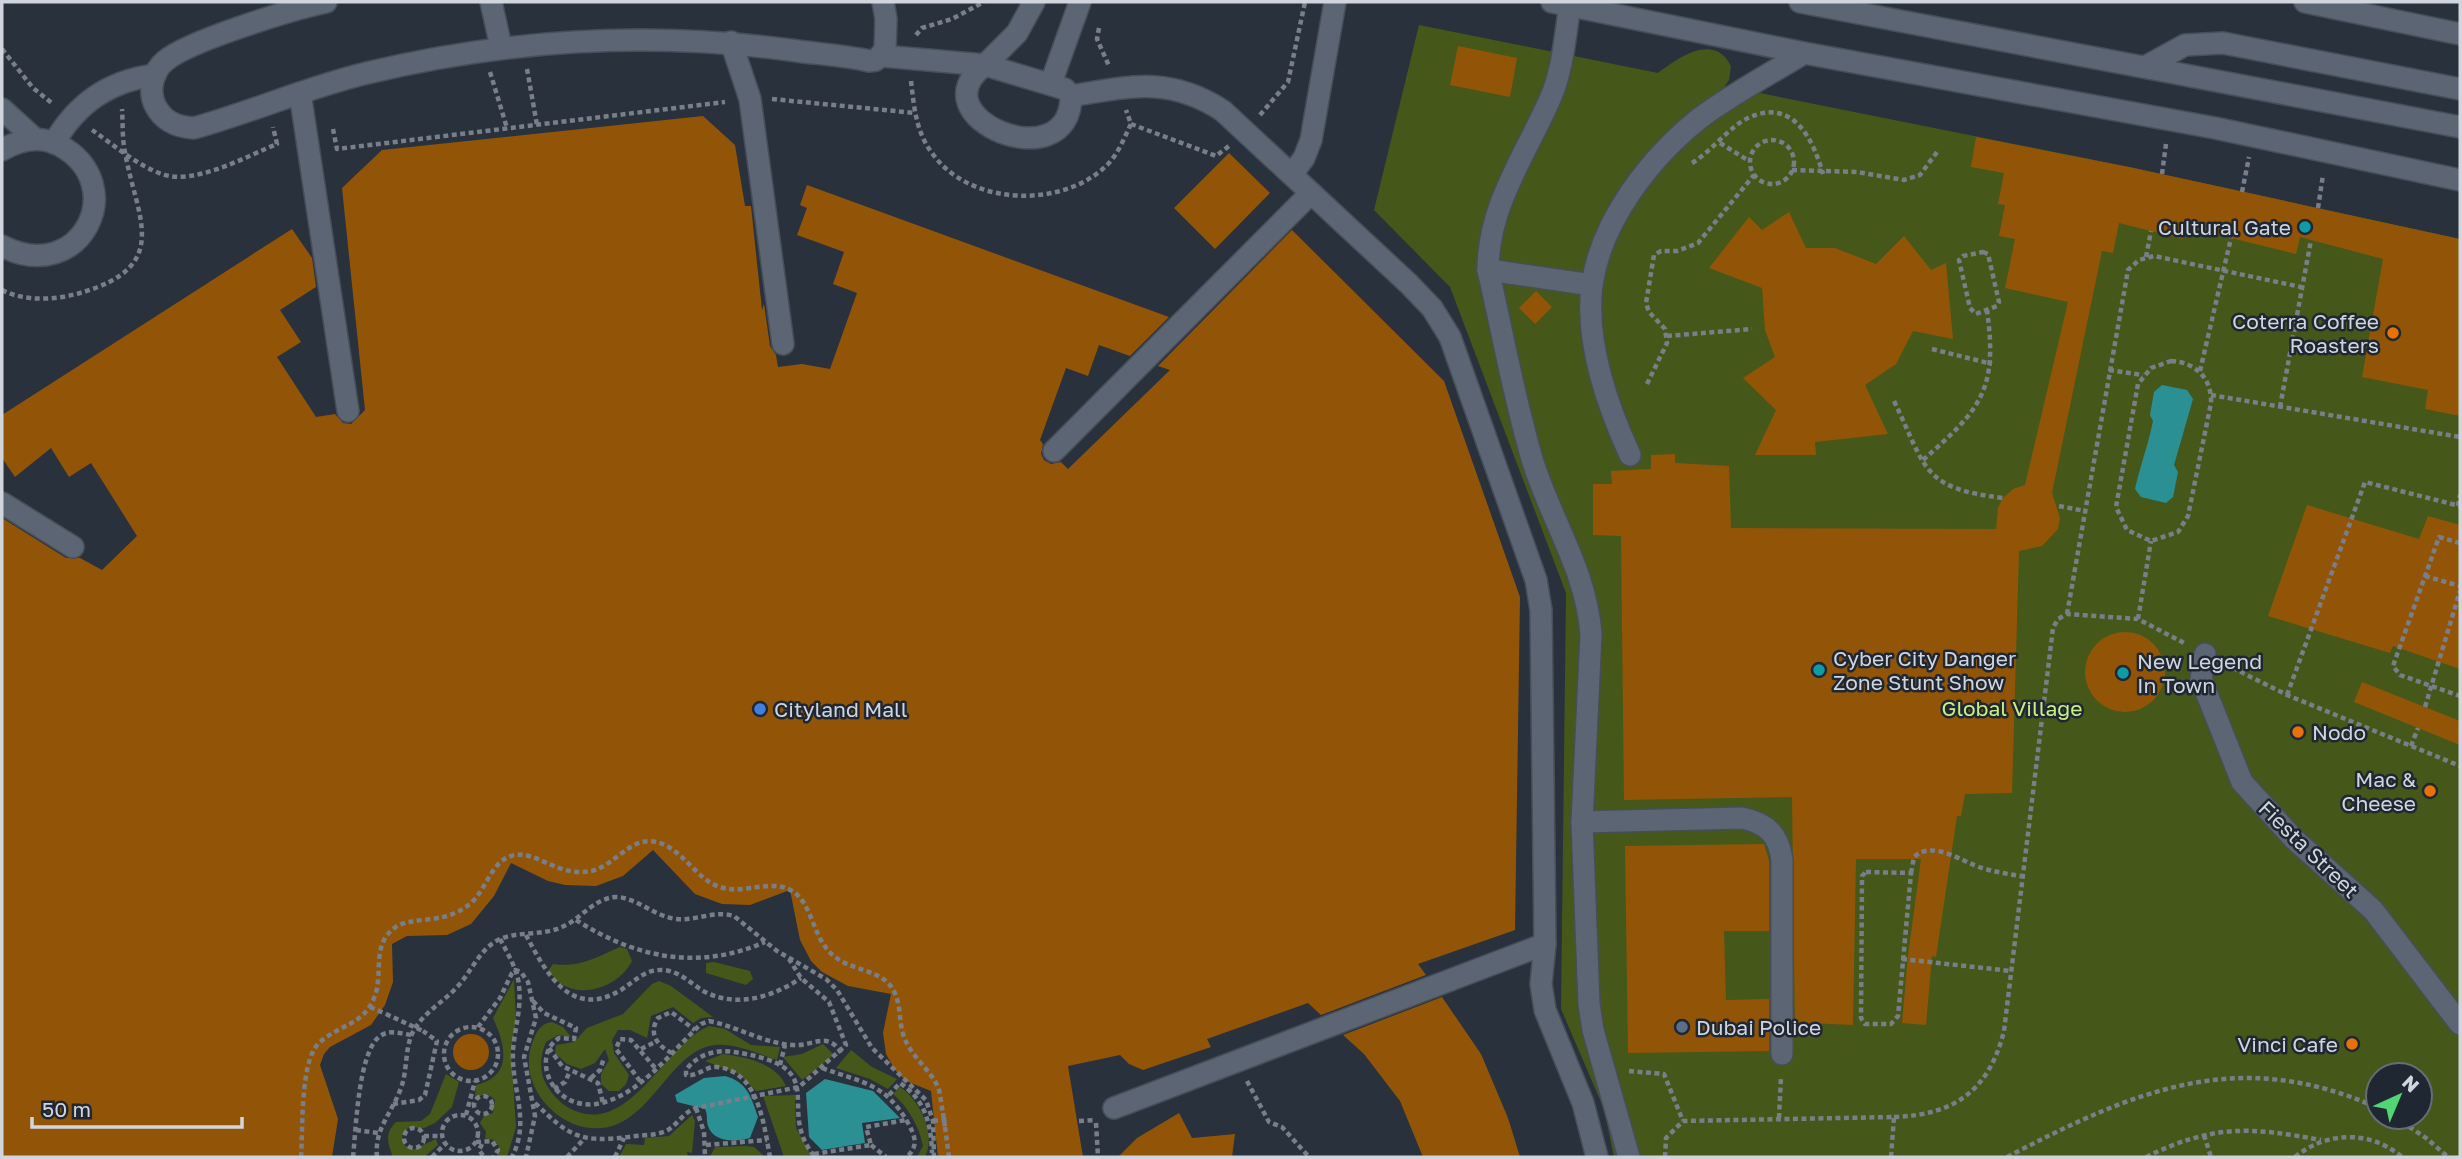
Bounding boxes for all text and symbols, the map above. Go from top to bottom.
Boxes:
place label: Cultural Gate [2158,214,2291,240]
marker: Cultural Gate [2297,219,2313,235]
place label: Coterra Coffee Roasters [2232,308,2379,358]
marker: Coterra Coffee Roasters [2385,325,2401,341]
place label: Cyber City Danger Zone Stunt Show [1833,645,2016,695]
place label: New Legend In Town [2137,648,2262,698]
marker: Cyber City Danger Zone Stunt Show [1811,662,1827,678]
marker: New Legend In Town [2115,665,2131,681]
park label: Global Village [1942,695,2082,721]
place label: Cityland Mall [774,696,908,722]
marker: Cityland Mall [752,701,768,717]
place label: Nodo [2312,719,2366,745]
marker: Nodo [2290,724,2306,740]
place label: Mac & Cheese [2341,766,2416,816]
marker: Mac & Cheese [2422,783,2438,799]
street label: Fiesta Street [2254,795,2364,903]
place label: Dubai Police [1696,1014,1821,1040]
marker: Dubai Police [1674,1019,1690,1035]
place label: Vinci Cafe [2237,1031,2338,1057]
marker: Vinci Cafe [2344,1036,2360,1052]
north arrow [2364,1061,2434,1131]
text: N [2398,1070,2424,1097]
scale bar [32,1086,242,1130]
text: 50 m [42,1096,91,1122]

